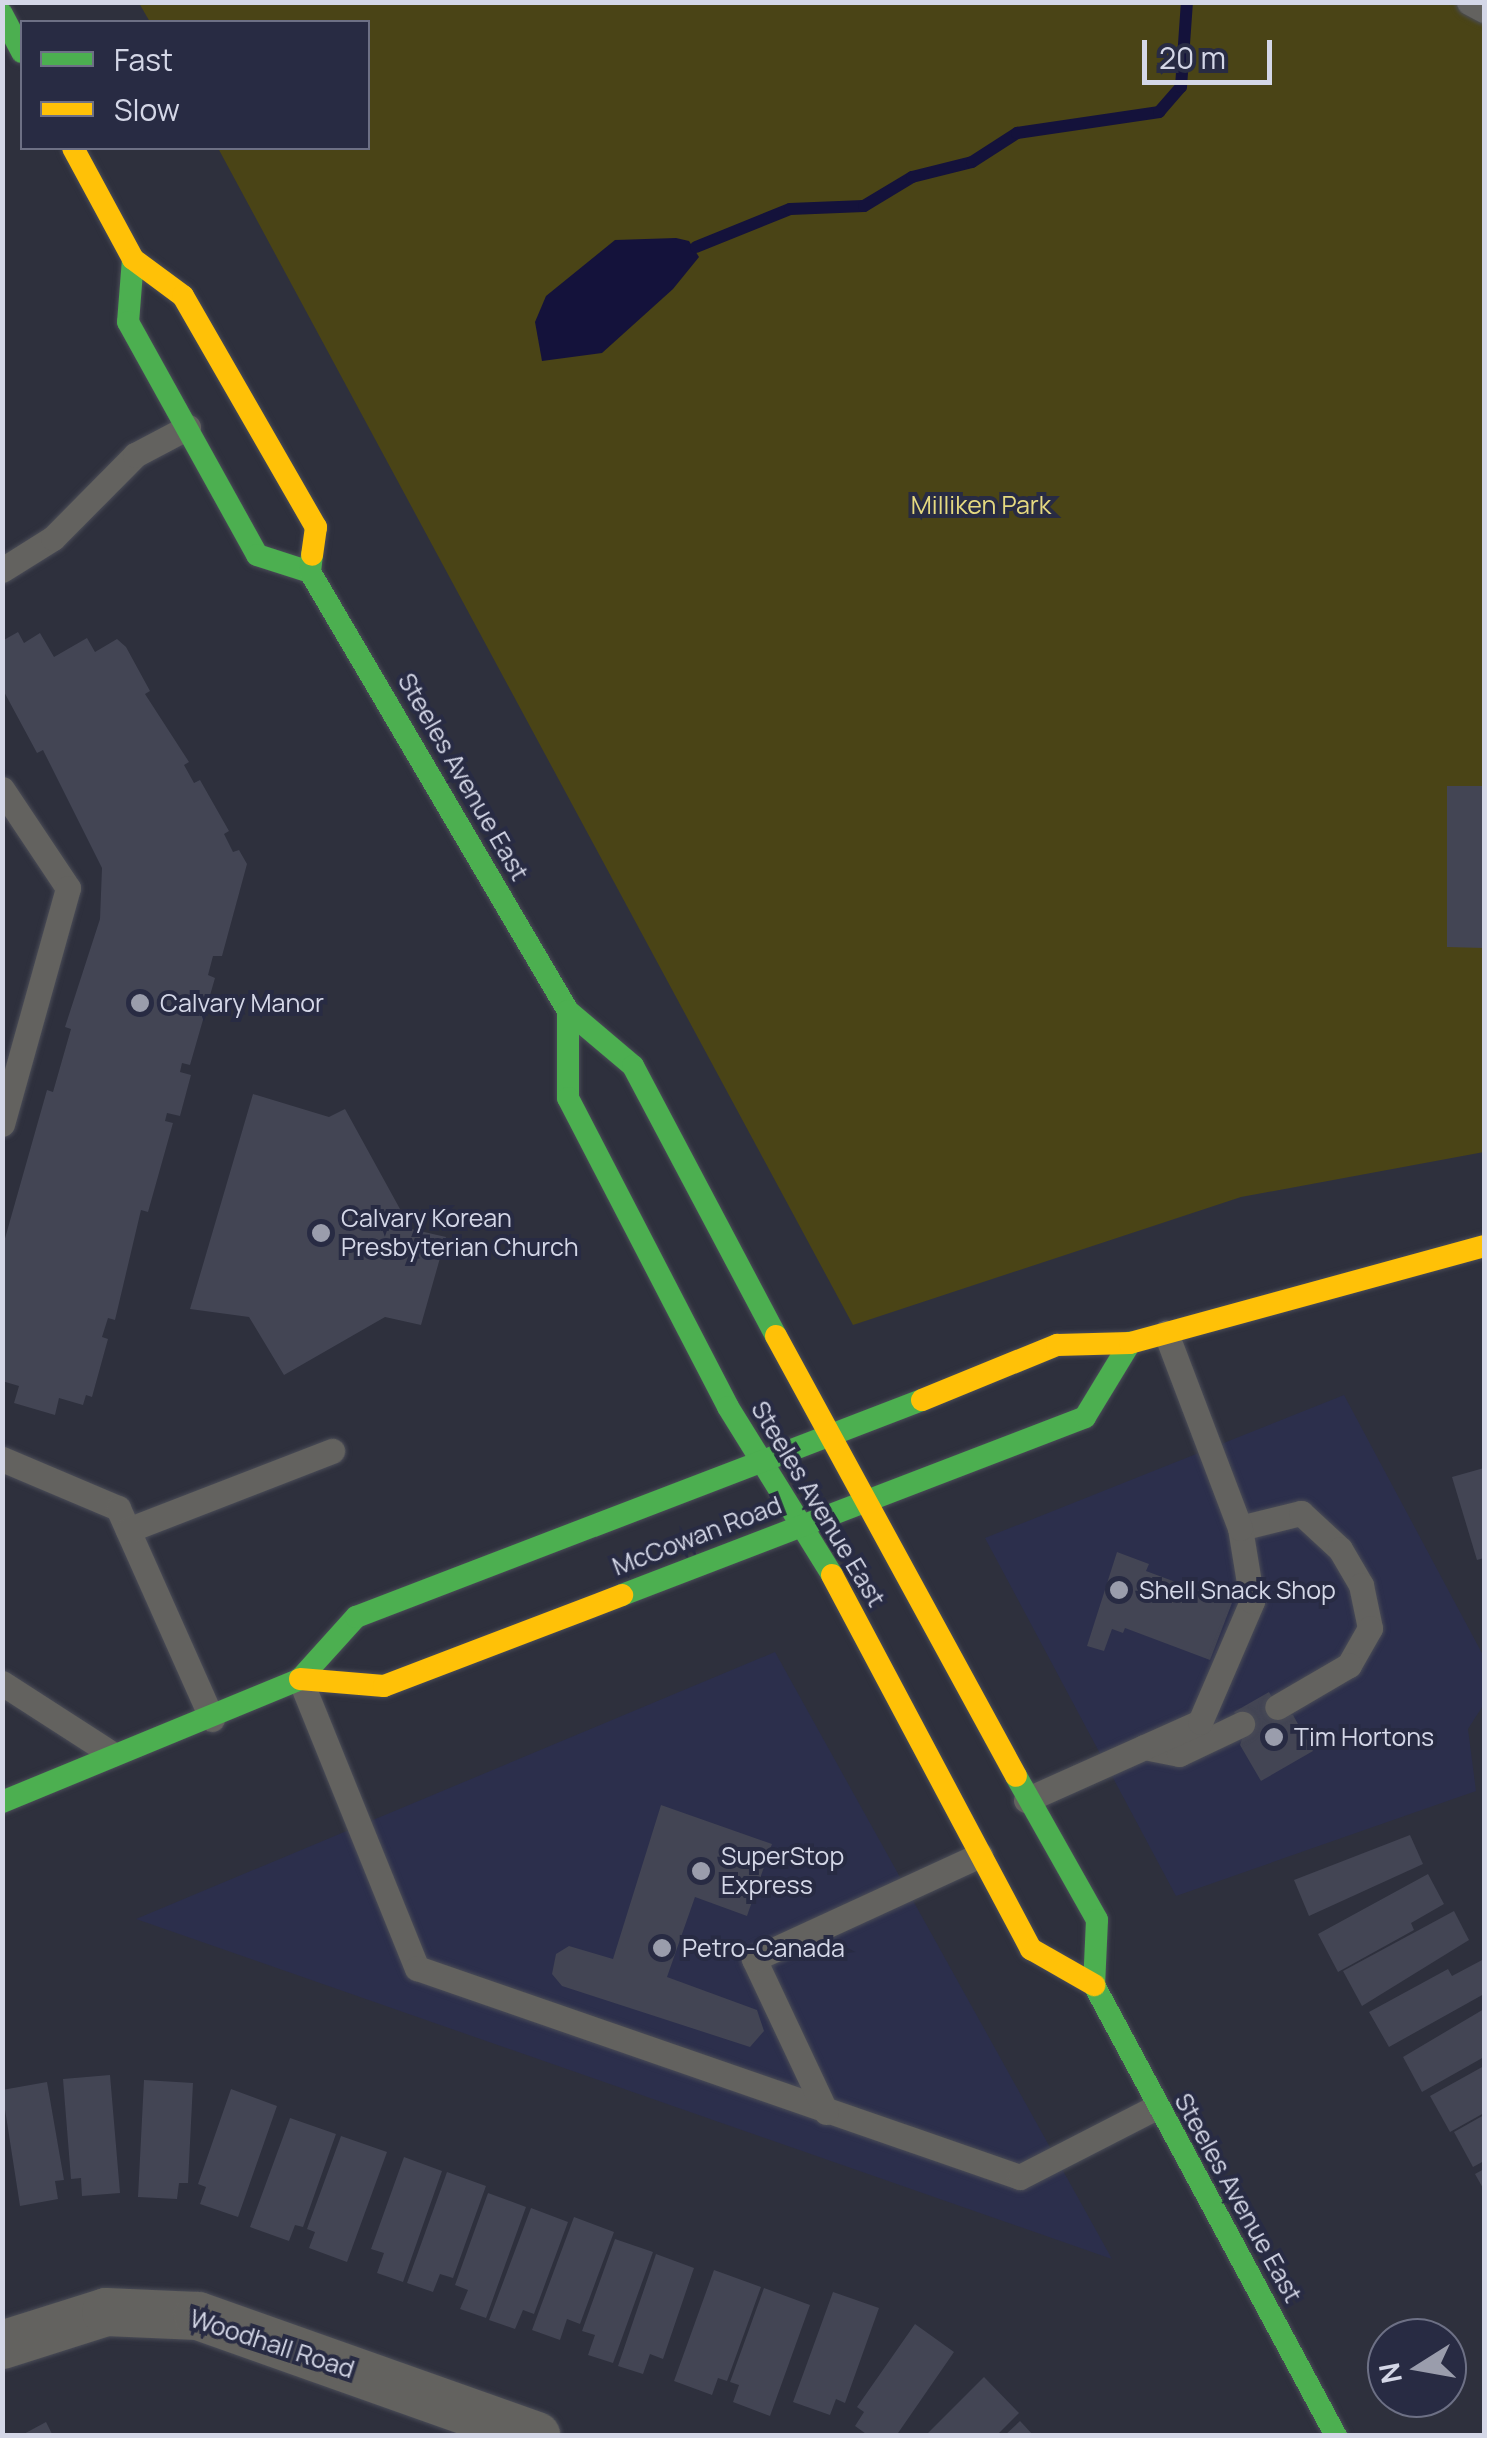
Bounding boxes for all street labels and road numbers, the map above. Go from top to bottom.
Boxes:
street label: Steeles Avenue East [391,668,535,886]
street label: Steeles Avenue East [745,1396,891,1612]
street label: McCowan Road [608,1490,786,1582]
street label: Steeles Avenue East [1168,2088,1308,2308]
street label: Woodhall Road [186,2303,358,2385]

